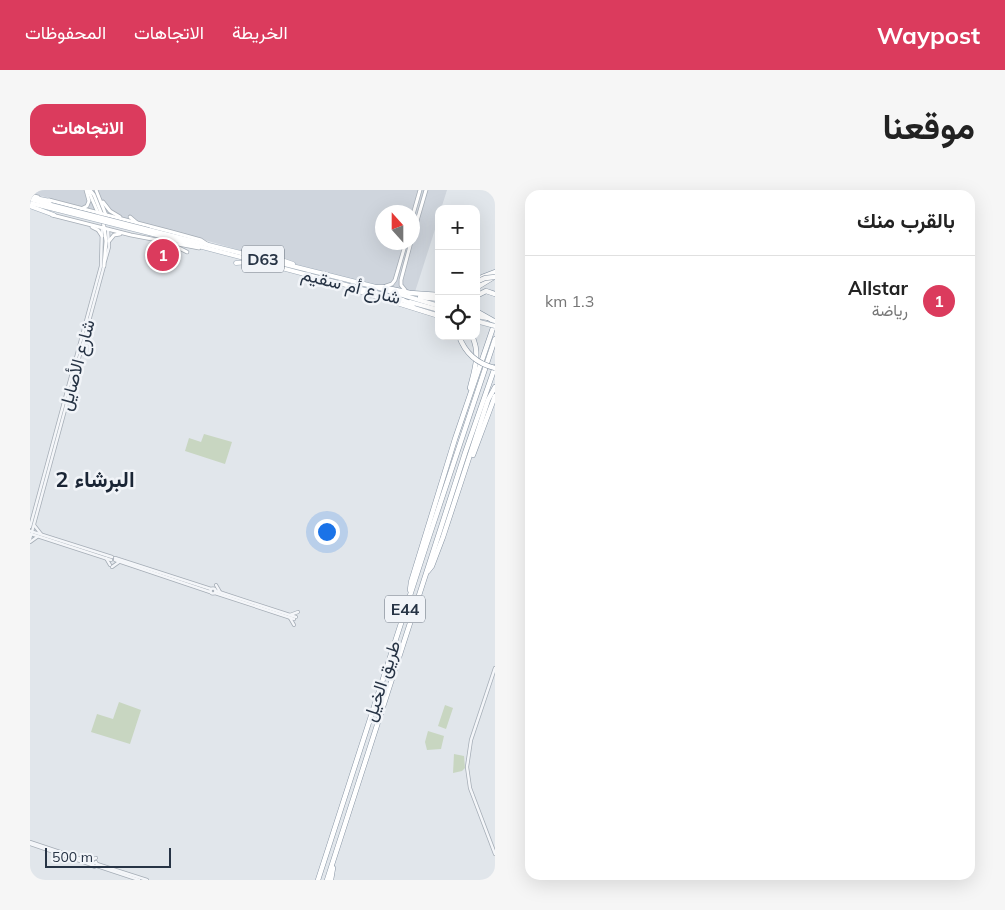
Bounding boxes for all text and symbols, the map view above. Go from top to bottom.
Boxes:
text: Waypost [877,20,980,50]
text: المحفوظات [25,21,106,44]
text: الاتجاهات [134,21,204,44]
text: الخريطة [232,21,288,44]
button: الاتجاهات [30,104,146,156]
text: موقعنا [882,104,975,148]
north arrow [375,205,420,250]
map controls [435,205,480,340]
button: + [435,205,480,250]
text: بالقرب منك [857,207,955,233]
pin: 1 [147,236,179,274]
road number: D63 [242,246,284,272]
button: − [435,250,480,295]
street label: شارع أم سقيم [299,262,403,310]
text: Allstar [848,276,908,300]
text: 1.3 km [545,291,594,311]
text: 1 [934,291,944,311]
button: locate [435,295,480,340]
text: رياضة [872,300,908,320]
street label: شارع الأصايل [53,317,101,413]
district label: البرشاء 2 [55,465,135,493]
your location [314,519,340,545]
road number: E44 [385,596,425,622]
street label: طريق الخيل [358,637,405,724]
scale bar [45,845,171,868]
text: 500 m [52,848,93,866]

